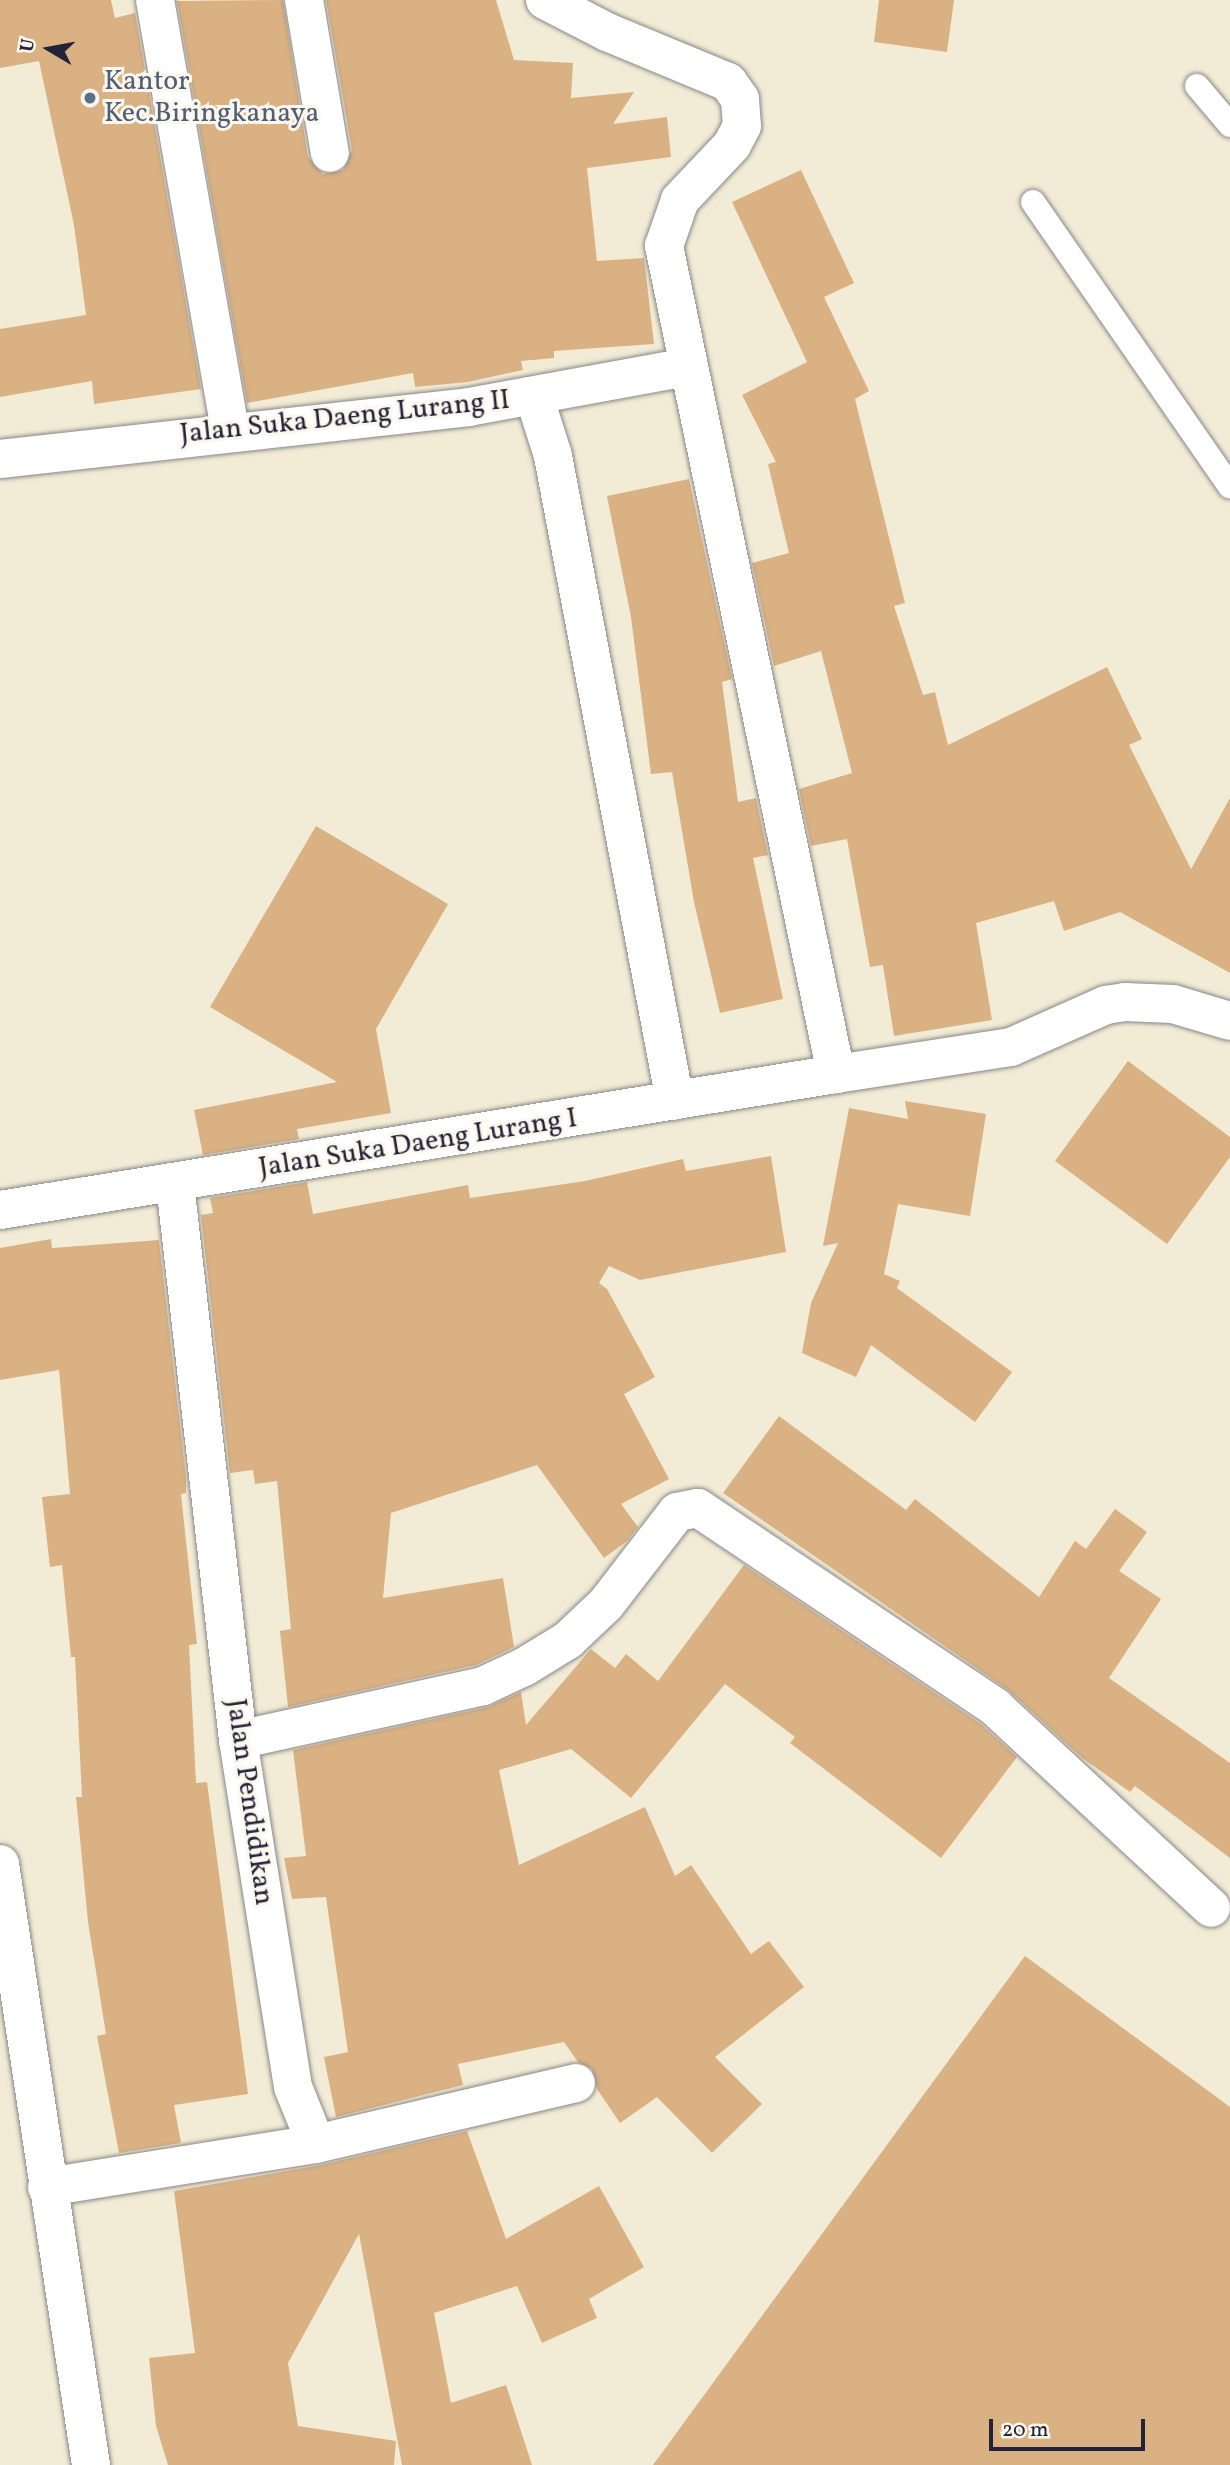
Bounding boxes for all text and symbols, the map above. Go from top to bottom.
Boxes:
north arrow [14,14,84,84]
text: U [14,37,42,54]
place label: Kantor Kec.Biringkanaya [104,65,319,131]
marker: Kantor Kec.Biringkanaya [82,90,98,106]
street label: Jalan Suka Daeng Lurang II [178,384,512,452]
street label: Jalan Suka Daeng Lurang I [256,1102,580,1186]
street label: Jalan Pendidikan [218,1697,280,1907]
scale bar [992,2406,1148,2450]
text: 20 m [1002,2416,1048,2445]

